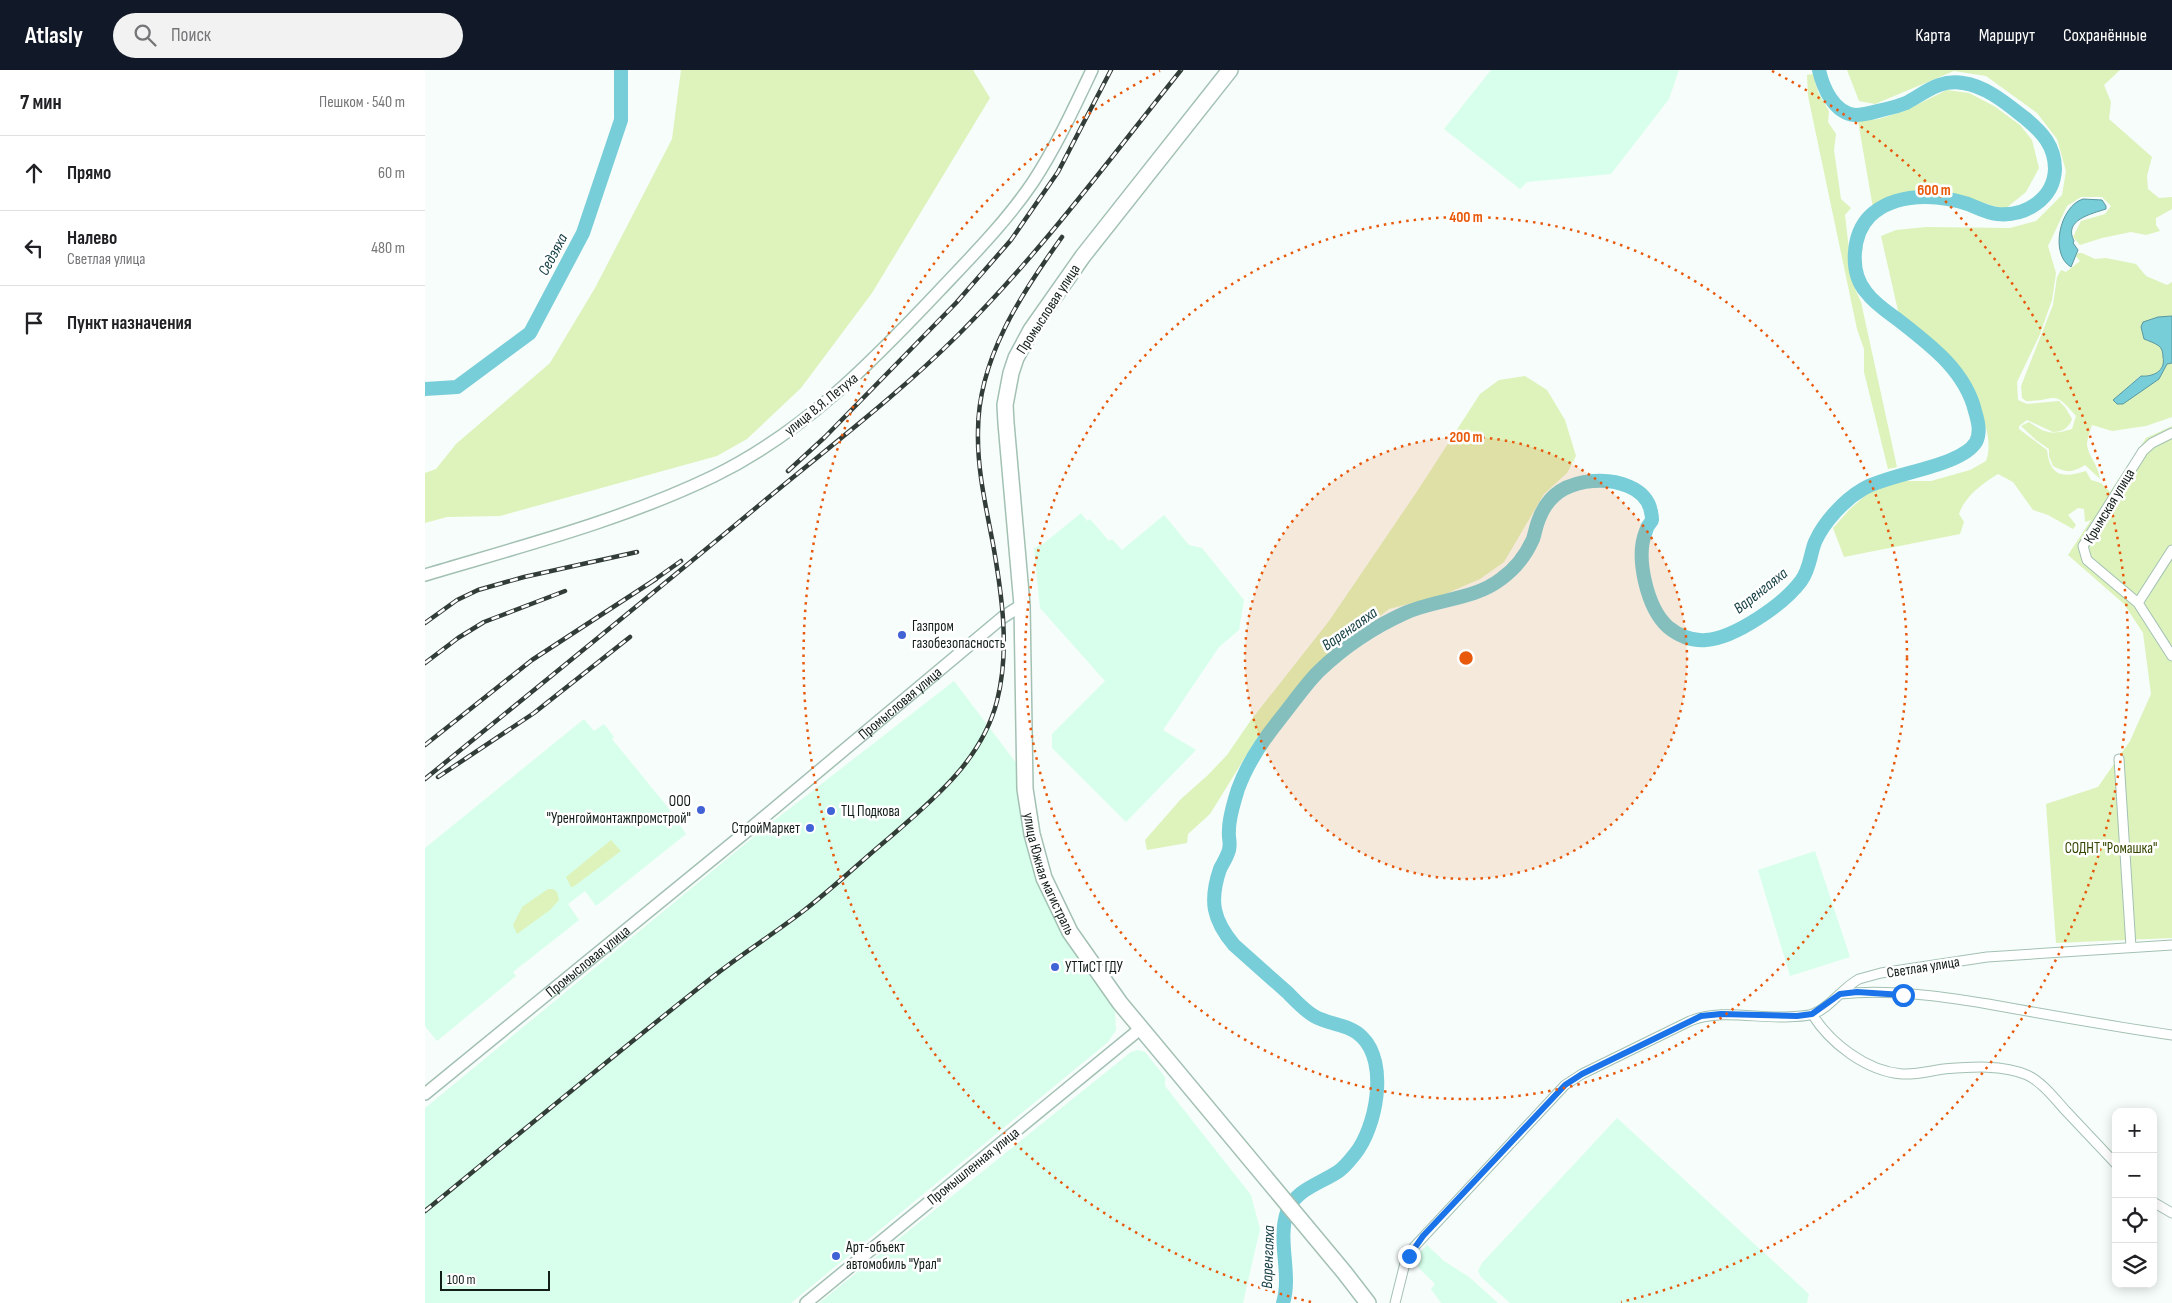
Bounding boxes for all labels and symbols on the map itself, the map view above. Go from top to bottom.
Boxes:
text: 600 m [1917,181,1951,200]
text: 400 m [1449,208,1483,227]
water label: Седэяха [534,230,572,279]
street label: Промысловая улица [1012,261,1085,358]
street label: улица В.Я. Петуха [781,369,862,440]
text: 200 m [1449,428,1483,447]
street label: Крымская улица [2080,465,2139,547]
water label: Варенгаяха [1730,564,1792,618]
water label: Варенгаяха [1319,603,1382,655]
place label: Газпром газобезопасность [912,617,1006,653]
marker: Газпром газобезопасность [896,629,908,641]
centre of rings [1457,649,1475,667]
street label: Промысловая улица [854,663,946,744]
place label: ООО "Уренгоймонтажпромстрой" [547,792,691,828]
place label: ТЦ Подкова [841,802,900,821]
marker: ООО "Уренгоймонтажпромстрой" [695,804,707,816]
marker: ТЦ Подкова [825,805,837,817]
street label: улица Южная магистраль [1019,811,1079,939]
place label: СтройМаркет [731,819,800,838]
marker: СтройМаркет [804,822,816,834]
park label: СОДНТ "Ромашка" [2065,839,2157,858]
street label: Промысловая улица [542,921,634,1002]
street label: Светлая улица [1885,952,1961,983]
place label: УТТиСТ ГДУ [1065,958,1124,977]
marker: УТТиСТ ГДУ [1049,961,1061,973]
route start [1892,984,1915,1007]
street label: Промышленная улица [923,1123,1023,1209]
water label: Варенгаяха [1258,1225,1279,1289]
place label: Арт-объект автомобиль "Урал" [845,1238,941,1274]
route end [1398,1245,1421,1268]
marker: Арт-объект автомобиль "Урал" [830,1250,842,1262]
scale bar [440,1268,550,1291]

